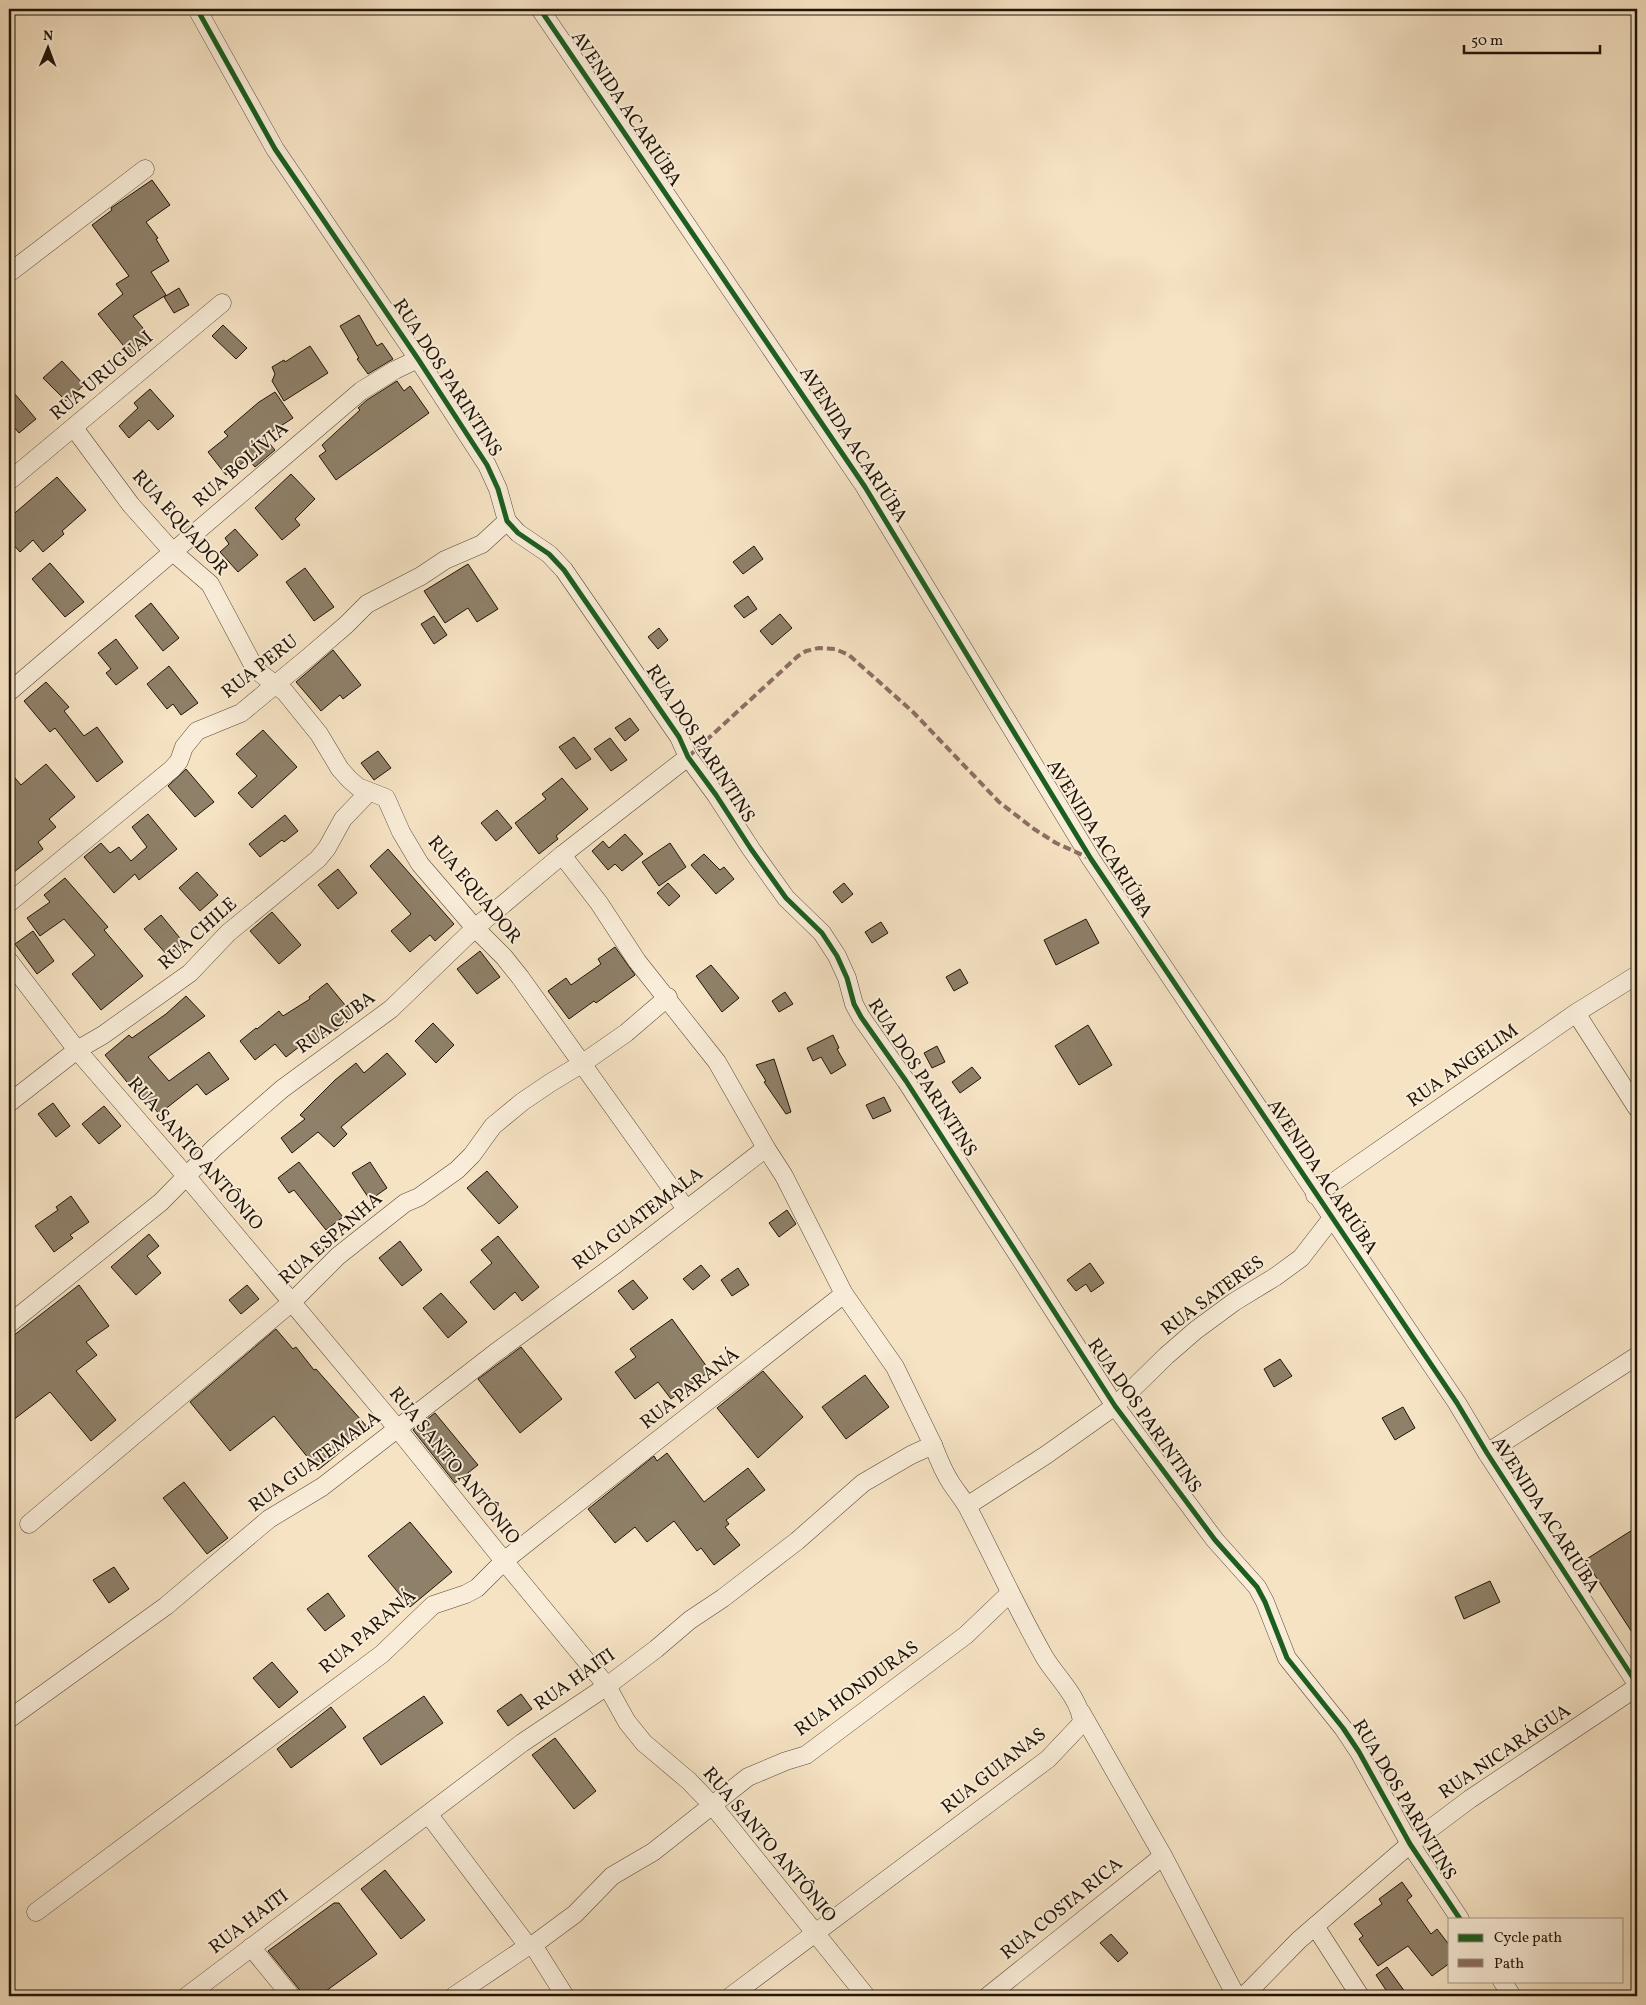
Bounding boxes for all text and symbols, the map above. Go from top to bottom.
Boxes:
north arrow [22,22,72,72]
scale bar [1464,22,1600,54]
street label: AVENIDA ACARIÚBA [564,26,688,192]
text: N [43,27,53,46]
text: 50 m [1471,31,1503,52]
street label: RUA DOS PARINTINS [386,294,508,462]
street label: RUA URUGUAI [45,325,159,427]
street label: AVENIDA ACARIÚBA [793,362,913,528]
street label: RUA BOLÍVIA [188,416,294,514]
street label: RUA EQUADOR [126,465,234,581]
street label: RUA PERU [216,629,304,705]
street label: RUA DOS PARINTINS [639,660,761,828]
street label: AVENIDA ACARIÚBA [1040,755,1158,923]
street label: RUA EQUADOR [421,830,527,950]
street label: RUA CHILE [153,892,243,976]
street label: RUA CUBA [291,985,381,1061]
street label: RUA DOS PARINTINS [861,994,983,1162]
street label: RUA ANGELIM [1402,1018,1524,1114]
street label: RUA SANTO ANTÔNIO [121,1072,269,1237]
street label: AVENIDA ACARIÚBA [1260,1094,1384,1260]
street label: RUA GUATEMALA [567,1161,709,1277]
street label: RUA ESPANHA [274,1187,388,1291]
street label: RUA SATERES [1156,1250,1270,1342]
street label: RUA DOS PARINTINS [1081,1333,1207,1499]
street label: RUA PARANÁ [635,1342,745,1436]
street label: RUA SANTO ANTÔNIO [382,1382,526,1550]
street label: RUA GUATEMALA [244,1405,386,1519]
street label: AVENIDA ACARIÚBA [1485,1432,1605,1598]
street label: RUA PARANÁ [314,1584,422,1680]
street label: RUA HONDURAS [789,1635,925,1743]
street label: RUA HAITI [529,1643,621,1717]
street label: RUA NICARÁGUA [1434,1698,1576,1806]
street label: RUA DOS PARINTINS [1346,1715,1462,1885]
street label: RUA GUIANAS [936,1722,1052,1820]
street label: RUA SANTO ANTÔNIO [696,1762,842,1928]
street label: RUA COSTA RICA [996,1852,1128,1966]
street label: RUA HAITI [204,1883,294,1961]
legend [1448,1918,1624,1982]
text: Cycle path [1494,1928,1562,1949]
text: Path [1494,1954,1524,1975]

